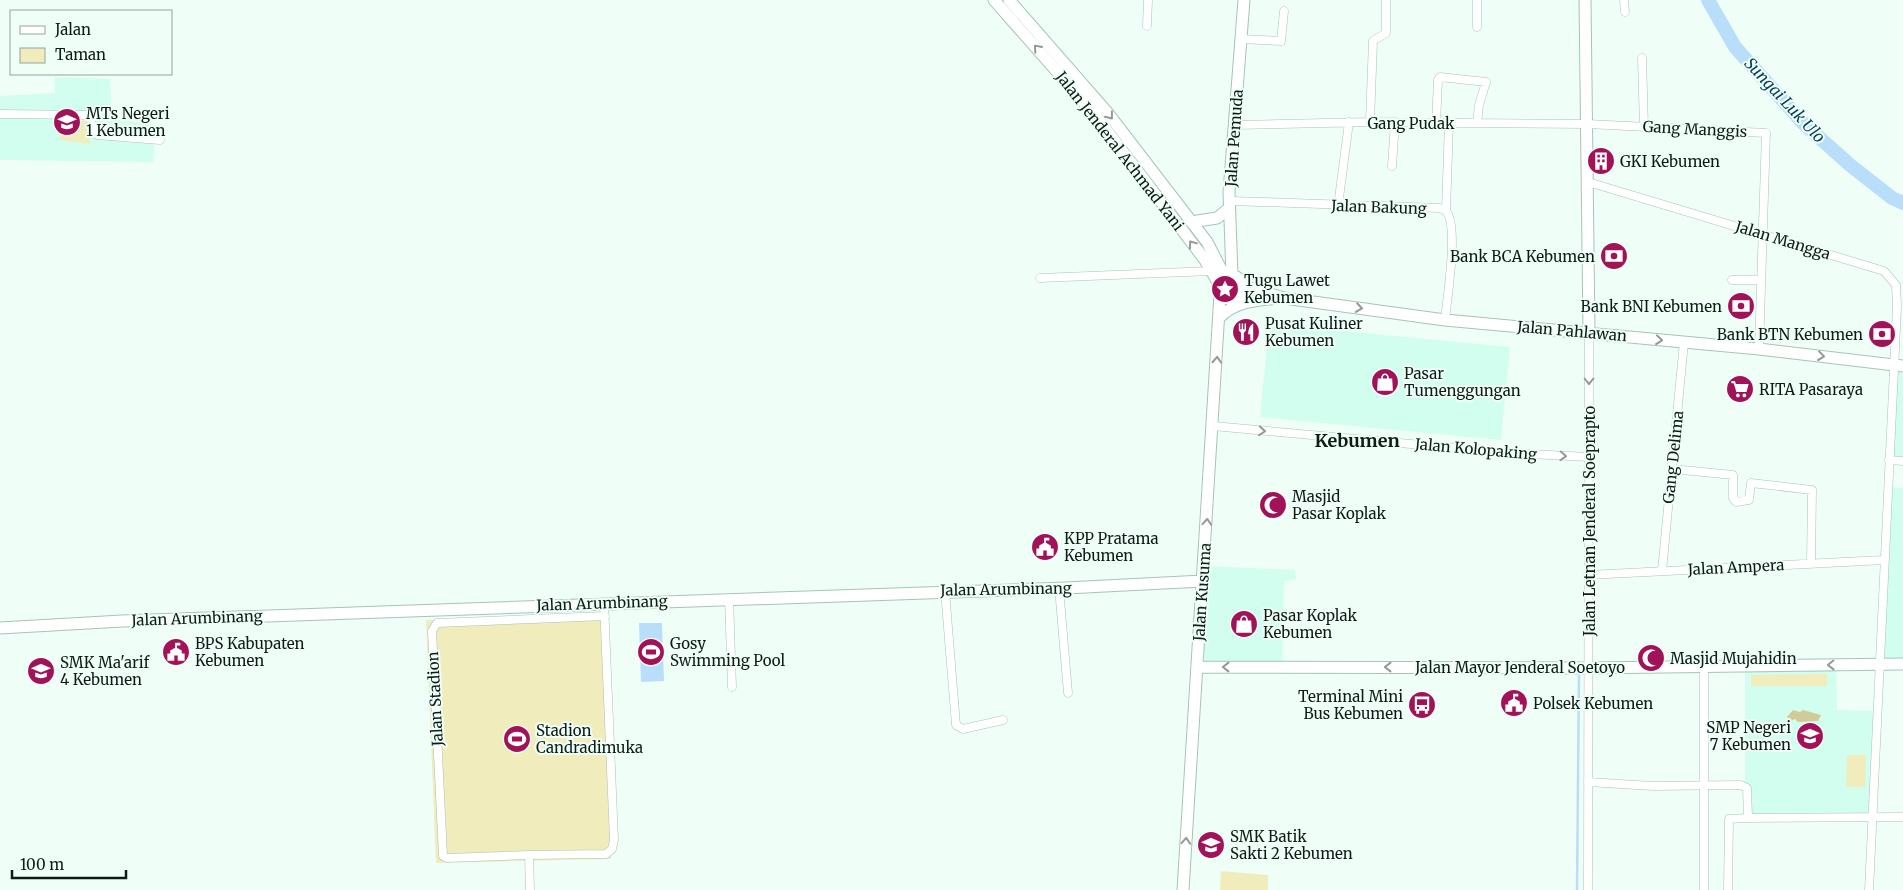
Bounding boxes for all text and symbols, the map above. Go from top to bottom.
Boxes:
legend [10,10,172,75]
text: Jalan [54,20,91,39]
text: Taman [55,45,106,64]
one-way arrow [1033,45,1042,54]
water label: Sungai Luk Ulo [1740,53,1830,147]
street label: Jalan Jenderal Achmad Yani [1051,67,1188,235]
street label: Jalan Pemuda [1221,89,1247,188]
place label: MTs Negeri 1 Kebumen [86,104,170,140]
school or university icon: MTs Negeri 1 Kebumen [52,107,82,137]
one-way arrow [1104,110,1113,119]
street label: Gang Pudak [1368,114,1455,133]
street label: Gang Manggis [1642,117,1748,141]
building icon: GKI Kebumen [1586,146,1616,176]
place label: GKI Kebumen [1620,152,1720,171]
street label: Jalan Bakung [1330,196,1427,218]
street label: Jalan Mangga [1732,216,1833,263]
one-way arrow [1190,241,1198,250]
bank icon: Bank BCA Kebumen [1599,241,1629,271]
place label: Bank BCA Kebumen [1450,247,1595,266]
place label: Tugu Lawet Kebumen [1244,271,1330,307]
place icon: Tugu Lawet Kebumen [1210,274,1240,304]
bank icon: Bank BNI Kebumen [1726,291,1756,321]
place label: Bank BNI Kebumen [1581,297,1722,316]
one-way arrow [1355,302,1363,313]
place label: Pusat Kuliner Kebumen [1265,314,1363,350]
restaurant icon: Pusat Kuliner Kebumen [1231,317,1261,347]
street label: Jalan Pahlawan [1515,317,1628,345]
bank icon: Bank BTN Kebumen [1867,319,1897,349]
place label: Bank BTN Kebumen [1717,325,1863,344]
one-way arrow [1656,334,1664,345]
one-way arrow [1817,350,1825,361]
one-way arrow [1212,356,1223,364]
place label: Pasar Tumenggungan [1404,364,1521,400]
shop icon: Pasar Tumenggungan [1370,367,1400,397]
supermarket icon: RITA Pasaraya [1725,374,1755,404]
one-way arrow [1584,378,1594,385]
place label: RITA Pasaraya [1759,380,1863,399]
street label: Jalan Letnan Jenderal Soeprapto [1580,406,1599,637]
street label: Gang Delima [1659,410,1687,504]
one-way arrow [1258,425,1266,436]
district label: Kebumen [1314,429,1400,452]
street label: Jalan Kolopaking [1413,434,1538,464]
one-way arrow [1559,451,1567,462]
place label: Masjid Pasar Koplak [1292,487,1386,523]
mosque icon: Masjid Pasar Koplak [1258,490,1288,520]
one-way arrow [1201,518,1212,526]
place label: KPP Pratama Kebumen [1064,529,1159,565]
public building icon: KPP Pratama Kebumen [1030,532,1060,562]
street label: Jalan Kusuma [1189,542,1215,643]
street label: Jalan Ampera [1686,555,1785,579]
street label: Jalan Arumbinang [939,578,1072,600]
street label: Jalan Arumbinang [535,591,668,615]
street label: Jalan Arumbinang [130,606,263,630]
place label: Pasar Koplak Kebumen [1263,606,1357,642]
shop icon: Pasar Koplak Kebumen [1229,609,1259,639]
place label: BPS Kabupaten Kebumen [195,634,305,670]
place label: Gosy Swimming Pool [670,634,786,670]
public building icon: BPS Kabupaten Kebumen [161,637,191,667]
sports icon: Gosy Swimming Pool [636,637,666,667]
mosque icon: Masjid Mujahidin [1636,643,1666,673]
place label: Masjid Mujahidin [1670,649,1797,668]
street label: Jalan Stadion [423,651,447,748]
place label: SMK Ma'arif 4 Kebumen [60,653,150,689]
school or university icon: SMK Ma'arif 4 Kebumen [26,656,56,686]
street label: Jalan Mayor Jenderal Soetoyo [1414,658,1625,677]
one-way arrow [1826,660,1834,670]
one-way arrow [1221,662,1229,672]
one-way arrow [1384,662,1392,672]
place label: Terminal Mini Bus Kebumen [1298,687,1403,723]
public building icon: Polsek Kebumen [1499,688,1529,718]
bus stop icon: Terminal Mini Bus Kebumen [1407,690,1437,720]
place label: Polsek Kebumen [1533,694,1653,713]
place label: SMP Negeri 7 Kebumen [1706,718,1791,754]
place label: Stadion Candradimuka [536,721,643,757]
school or university icon: SMP Negeri 7 Kebumen [1795,721,1825,751]
sports icon: Stadion Candradimuka [502,724,532,754]
place label: SMK Batik Sakti 2 Kebumen [1230,827,1353,863]
school or university icon: SMK Batik Sakti 2 Kebumen [1196,830,1226,860]
one-way arrow [1181,837,1192,845]
scale bar [12,848,126,880]
text: 100 m [20,855,64,874]

